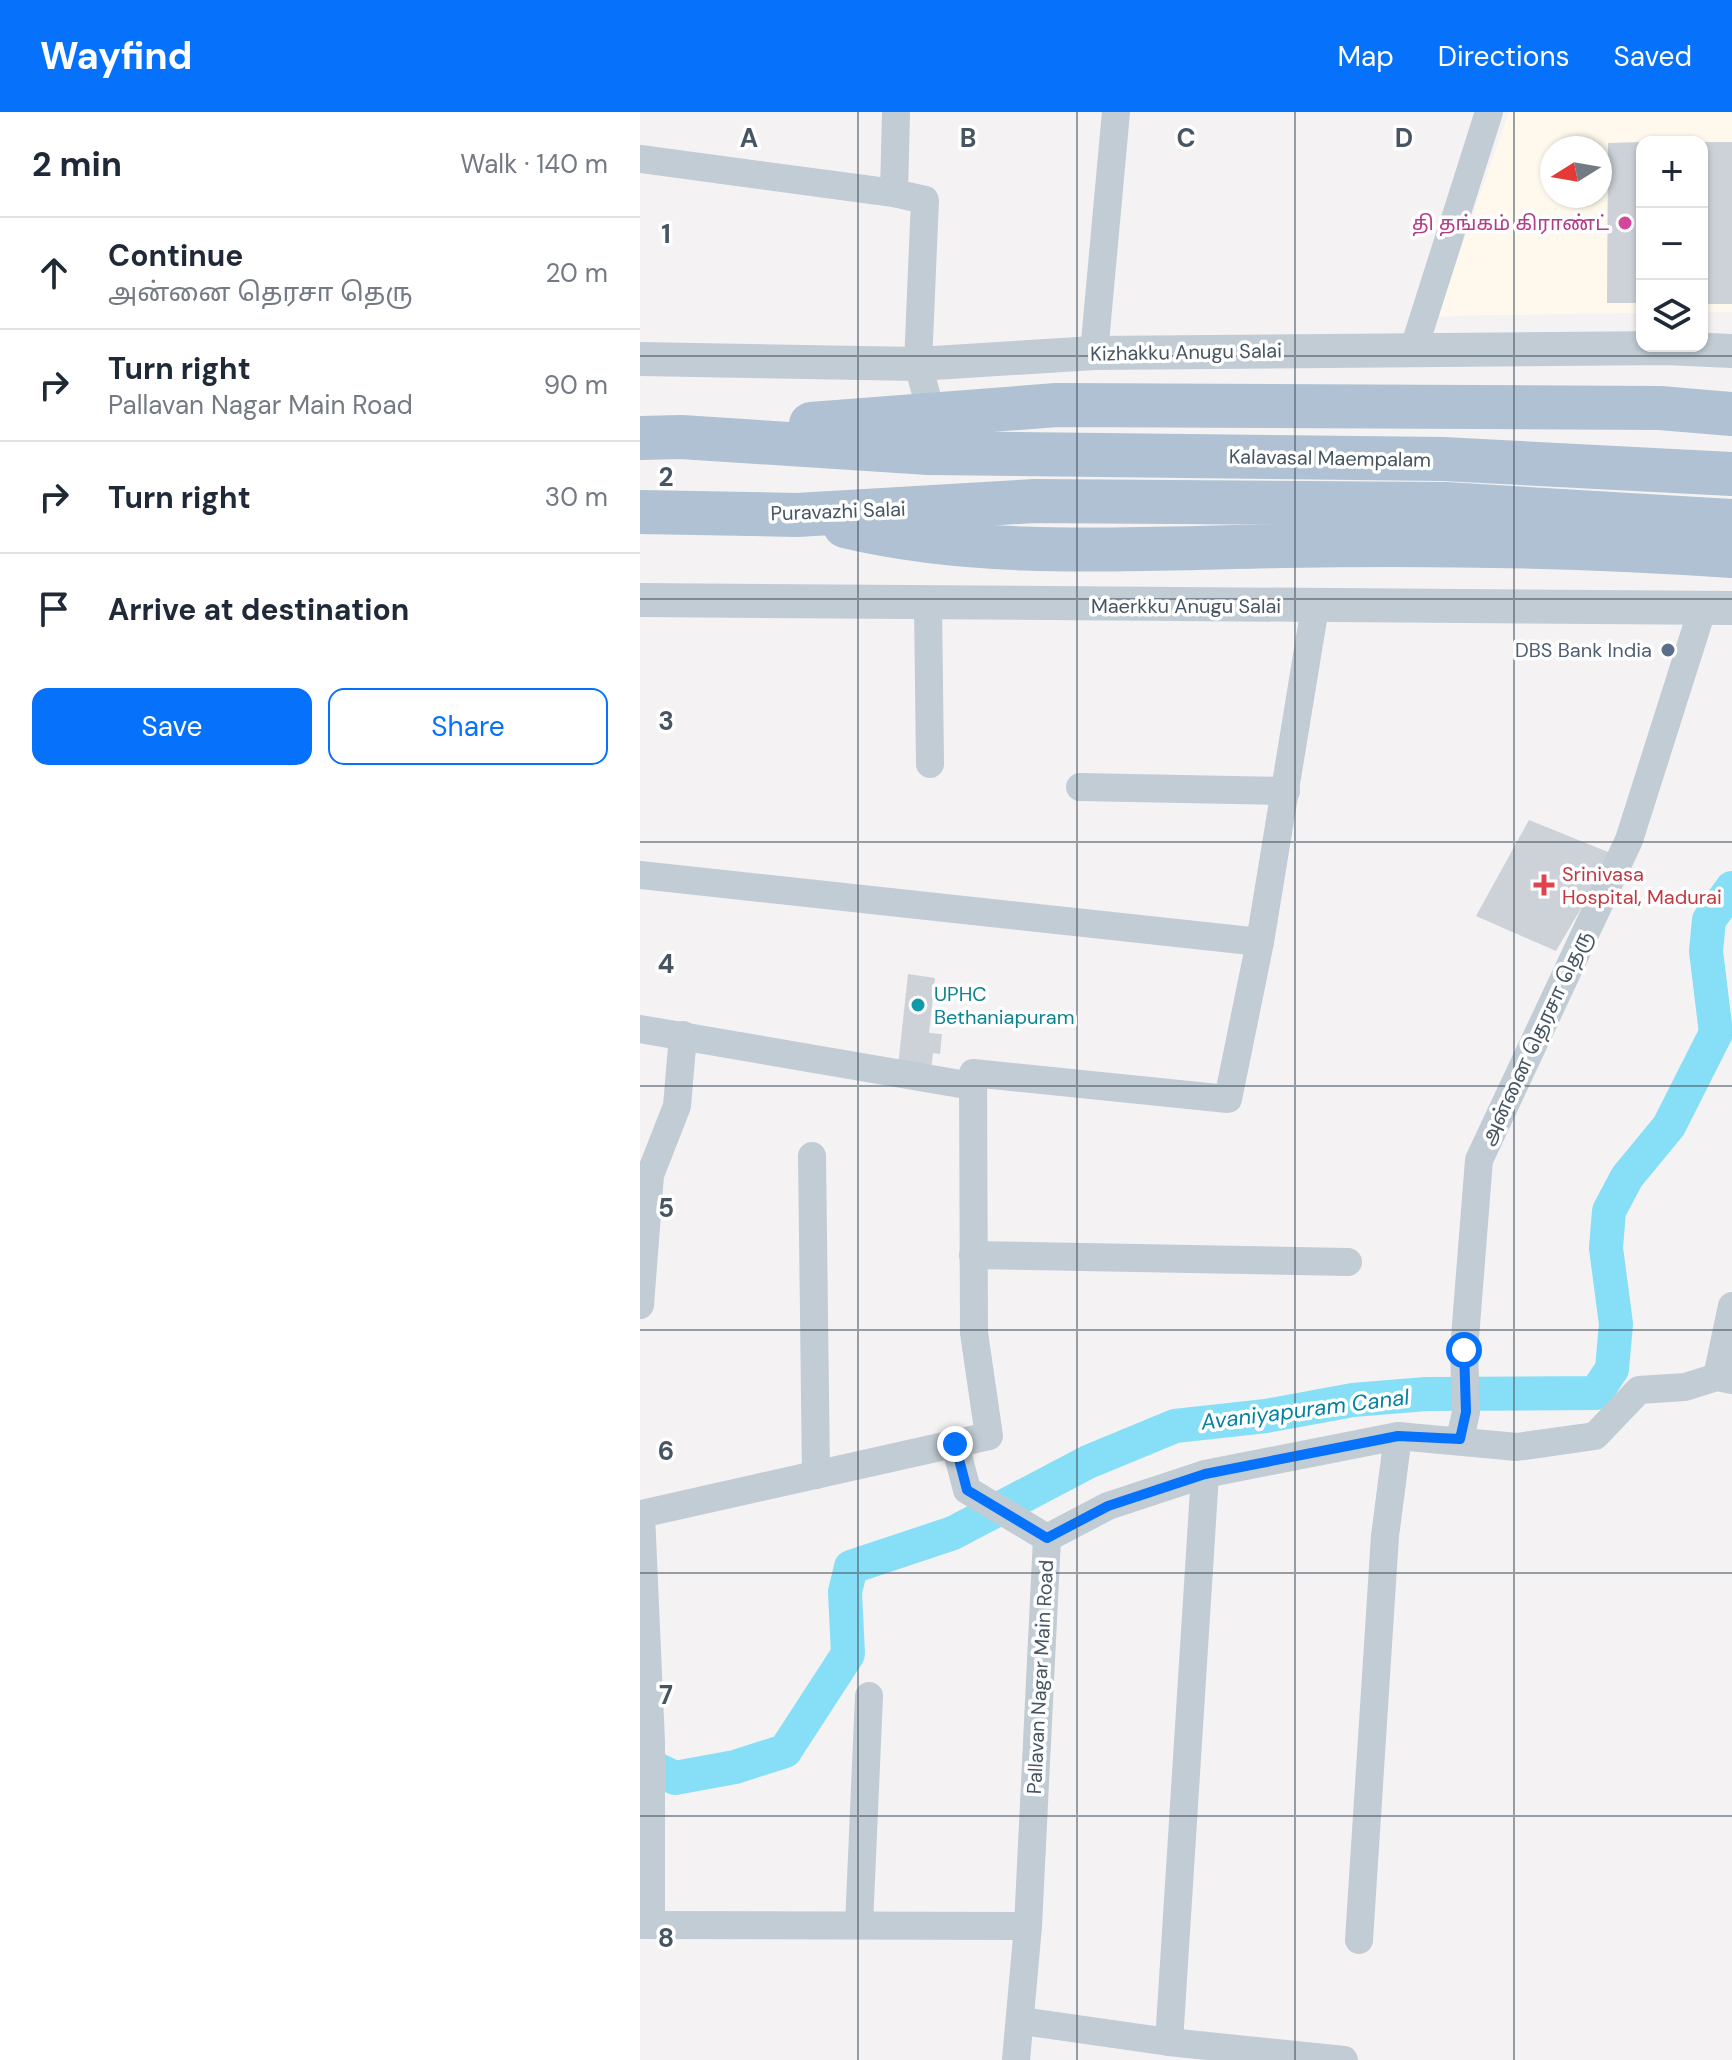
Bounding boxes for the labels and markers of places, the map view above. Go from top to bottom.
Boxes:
place label: தி தங்கம் கிராண்ட் [1412,210,1609,236]
marker: தி தங்கம் கிராண்ட் [1616,214,1634,232]
place label: DBS Bank India [1515,637,1652,663]
marker: DBS Bank India [1659,641,1677,659]
place label: Srinivasa Hospital, Madurai [1562,861,1722,910]
marker: Srinivasa Hospital, Madurai [1533,874,1555,896]
place label: UPHC Bethaniapuram [934,981,1075,1030]
marker: UPHC Bethaniapuram [909,996,927,1014]

